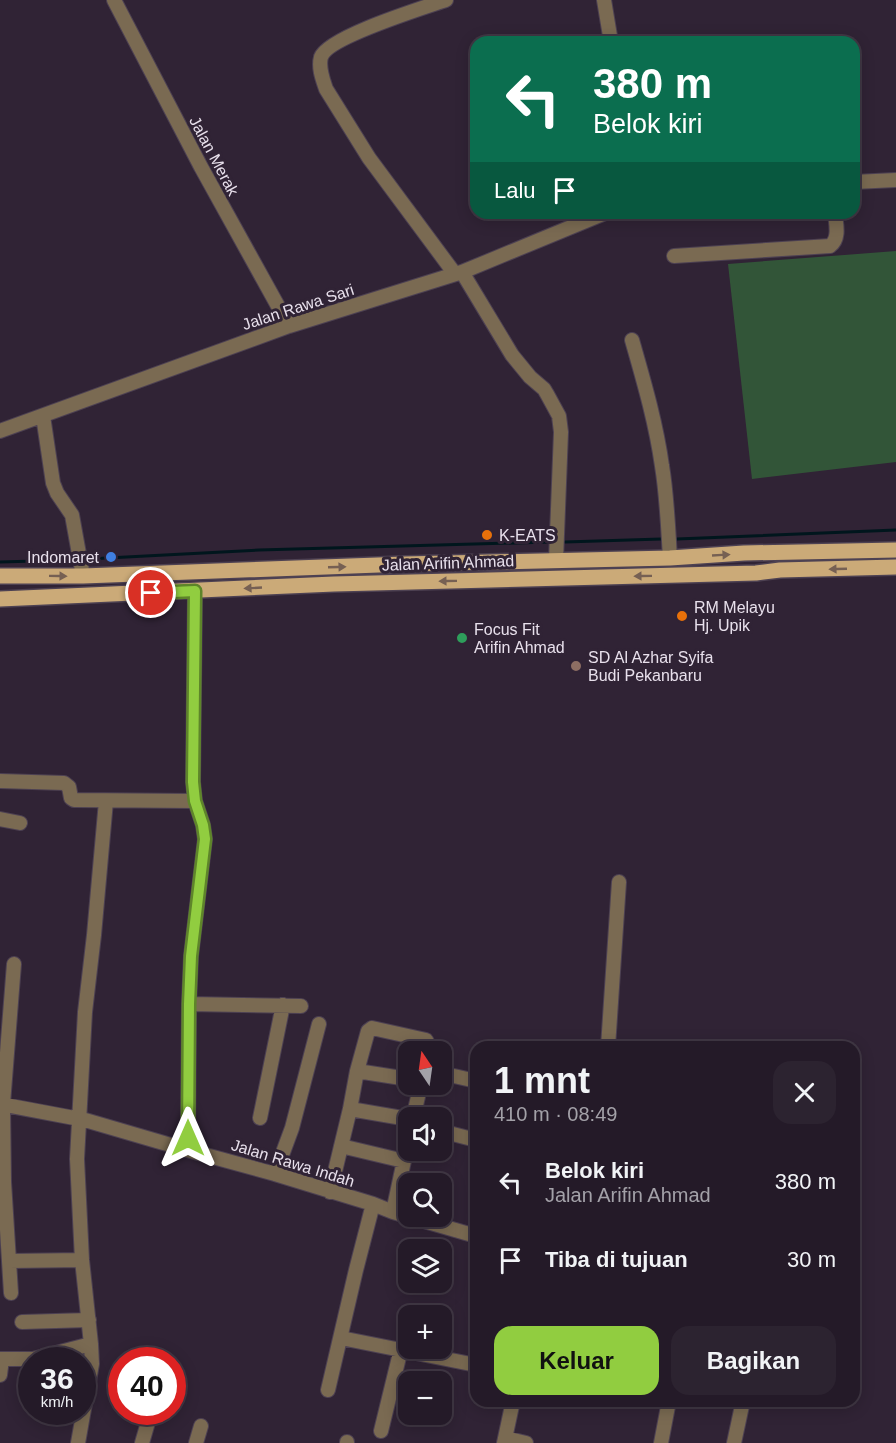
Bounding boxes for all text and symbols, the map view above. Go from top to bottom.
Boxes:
icon: left [494,60,572,138]
text: 380 m [593,60,712,107]
text: Belok kiri [593,109,703,139]
street label: Jalan Merak [186,114,242,199]
icon: arrive [548,174,581,207]
text: Lalu [494,178,536,203]
street label: Jalan Rawa Sari [240,281,356,333]
place label: K-EATS [499,527,556,544]
marker: K-EATS [480,528,494,542]
place label: Indomaret [27,549,100,566]
marker: Indomaret [104,550,118,564]
one-way arrow [712,550,731,559]
street label: Jalan Arifin Ahmad [381,552,515,574]
one-way arrow [328,562,347,571]
one-way arrow [828,564,847,574]
pin [125,567,176,618]
one-way arrow [49,571,68,581]
one-way arrow [633,571,652,581]
icon: arrive [134,576,167,609]
one-way arrow [438,576,457,586]
one-way arrow [243,584,262,593]
place label: RM Melayu Hj. Upik [694,599,775,634]
marker: RM Melayu Hj. Upik [675,609,689,623]
place label: Focus Fit Arifin Ahmad [474,621,565,656]
marker: Focus Fit Arifin Ahmad [455,631,469,645]
place label: SD Al Azhar Syifa Budi Pekanbaru [588,649,713,684]
marker: SD Al Azhar Syifa Budi Pekanbaru [569,659,583,673]
north arrow [398,1041,452,1095]
map controls [398,1041,452,1425]
text: 1 mnt [494,1060,590,1101]
button: close [773,1061,836,1124]
text: 410 m · 08:49 [494,1103,617,1125]
position arrow [156,1106,220,1170]
button: sound [398,1107,452,1161]
street label: Jalan Rawa Indah [229,1136,357,1190]
text: Belok kiri [545,1158,644,1183]
icon: left [494,1166,527,1199]
text: 380 m [775,1169,836,1194]
button: search [398,1173,452,1227]
text: Jalan Arifin Ahmad [545,1184,711,1206]
button: layers [398,1239,452,1293]
icon: arrive [494,1244,527,1277]
text: Tiba di tujuan [545,1247,688,1272]
text: 30 m [787,1247,836,1272]
button: + [398,1305,452,1359]
button: Keluar [494,1326,659,1395]
button: Bagikan [671,1326,836,1395]
speed limit sign: 40 [108,1347,186,1425]
text: 36 [40,1362,74,1395]
button: − [398,1371,452,1425]
text: km/h [41,1393,73,1410]

